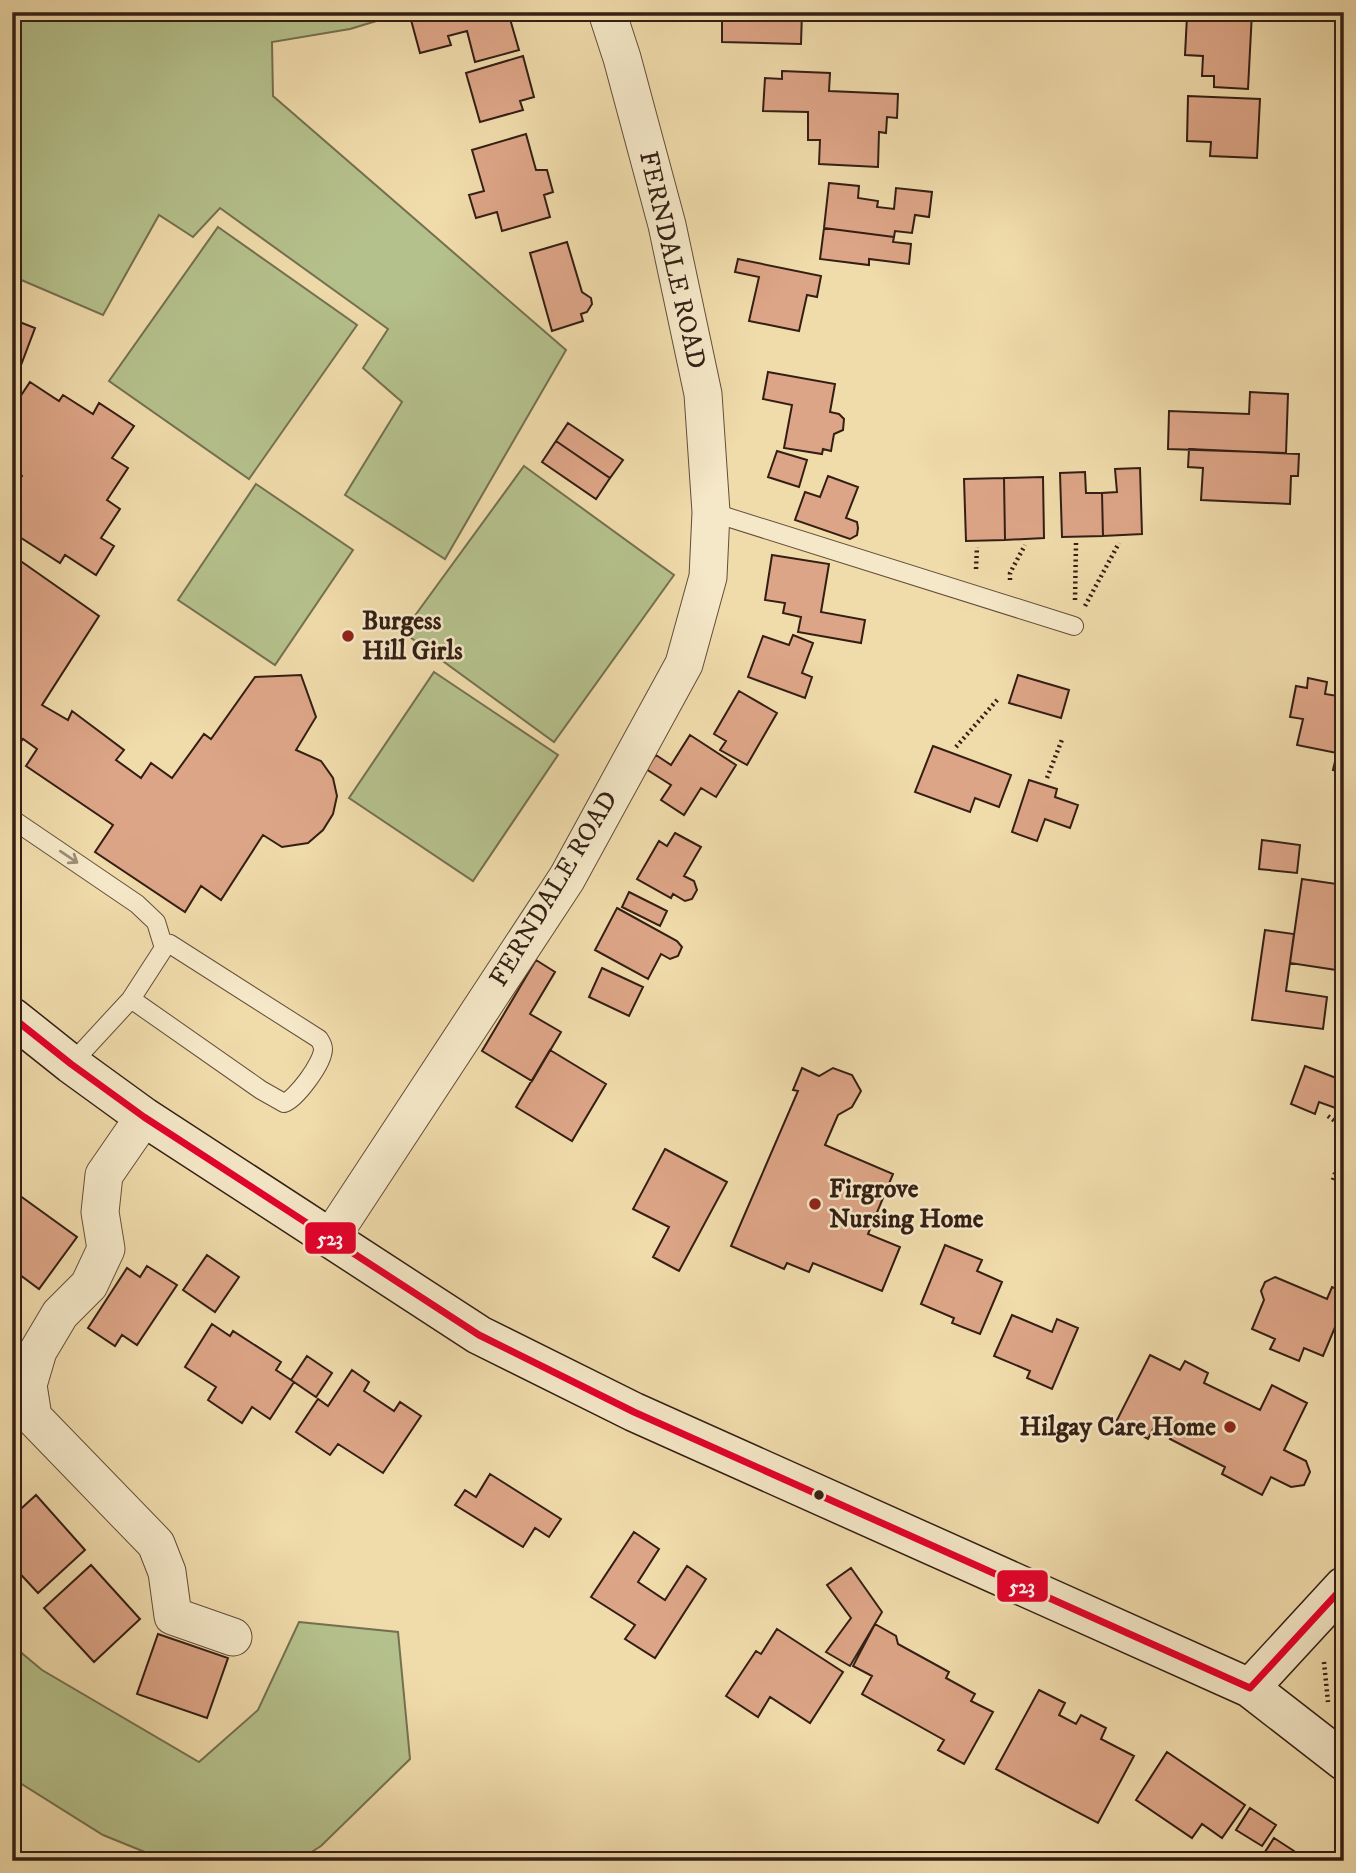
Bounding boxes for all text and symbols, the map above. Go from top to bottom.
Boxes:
street label: FERNDALE ROAD [631,148,713,372]
place label: Burgess Hill Girls [362,605,463,668]
marker: Burgess Hill Girls [340,628,356,644]
street label: FERNDALE ROAD [483,785,625,993]
one-way arrow [59,850,78,864]
place label: Firgrove Nursing Home [829,1173,984,1236]
marker: Firgrove Nursing Home [807,1196,823,1212]
line badge: 523 [304,1221,357,1255]
text: 523 [316,1228,343,1251]
place label: Hilgay Care Home [1020,1411,1216,1444]
marker: Hilgay Care Home [1222,1419,1238,1435]
unlabelled marker [812,1488,826,1502]
line badge: 523 [996,1569,1049,1603]
text: 523 [1008,1576,1035,1599]

